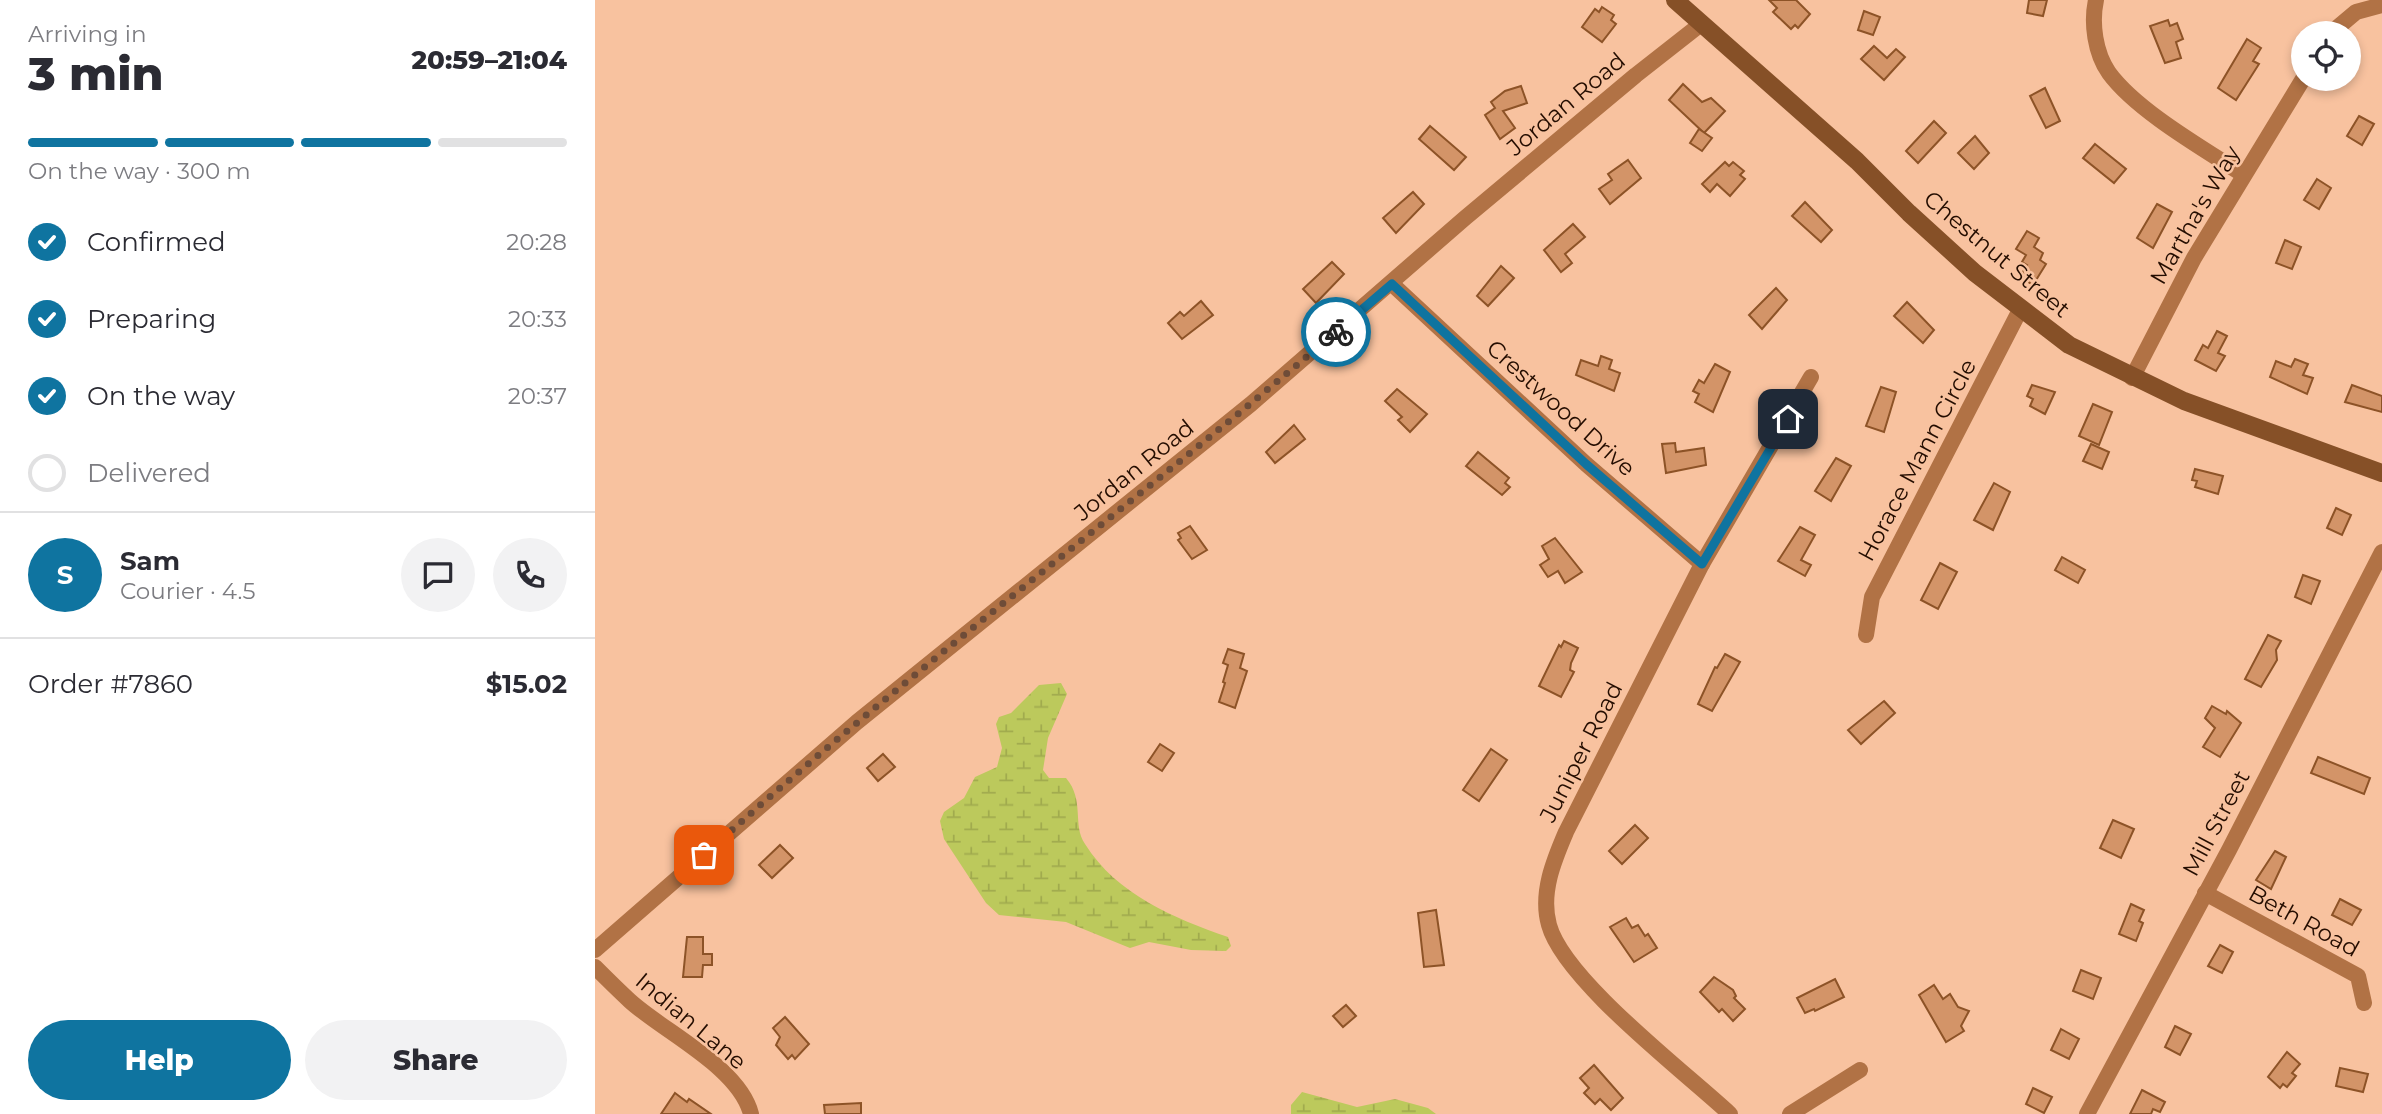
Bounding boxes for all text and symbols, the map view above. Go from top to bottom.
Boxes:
text: Arriving in [28,20,147,48]
map controls [2291,21,2361,91]
button: locate [2291,21,2361,91]
text: 20:59–21:04 [412,44,567,76]
text: 3 min [28,45,164,102]
street label: Jordan Road [1500,46,1631,162]
street label: Martha's Way [2144,140,2246,289]
text: On the way · 300 m [28,157,251,185]
street label: Chestnut Street [1918,185,2076,323]
icon: check [28,223,66,261]
text: Confirmed [87,226,226,258]
text: 20:28 [506,228,567,256]
courier [1301,297,1371,367]
icon: check [28,300,66,338]
text: Preparing [87,303,216,335]
text: 20:33 [508,305,567,333]
icon: bike [1317,313,1355,351]
street label: Crestwood Drive [1481,334,1641,482]
street label: Horace Mann Circle [1852,354,1982,566]
icon: check [28,377,66,415]
text: On the way [87,380,235,412]
text: 20:37 [508,382,567,410]
pin [1758,389,1818,449]
icon: home [1769,400,1807,438]
street label: Jordan Road [1068,413,1199,527]
text: Delivered [87,457,211,489]
button: chat [401,538,475,612]
button: phone [493,538,567,612]
text: Sam [120,545,180,577]
text: S [57,559,73,591]
text: Courier · 4.5 [120,577,255,605]
text: Order #7860 [28,668,193,700]
text: $15.02 [486,668,567,700]
street label: Juniper Road [1533,677,1628,828]
street label: Mill Street [2176,765,2256,881]
pin [674,825,734,885]
icon: bag [685,836,723,874]
street label: Beth Road [2244,879,2364,963]
street label: Indian Lane [630,967,752,1075]
button: Help [28,1020,291,1100]
button: Share [305,1020,567,1100]

